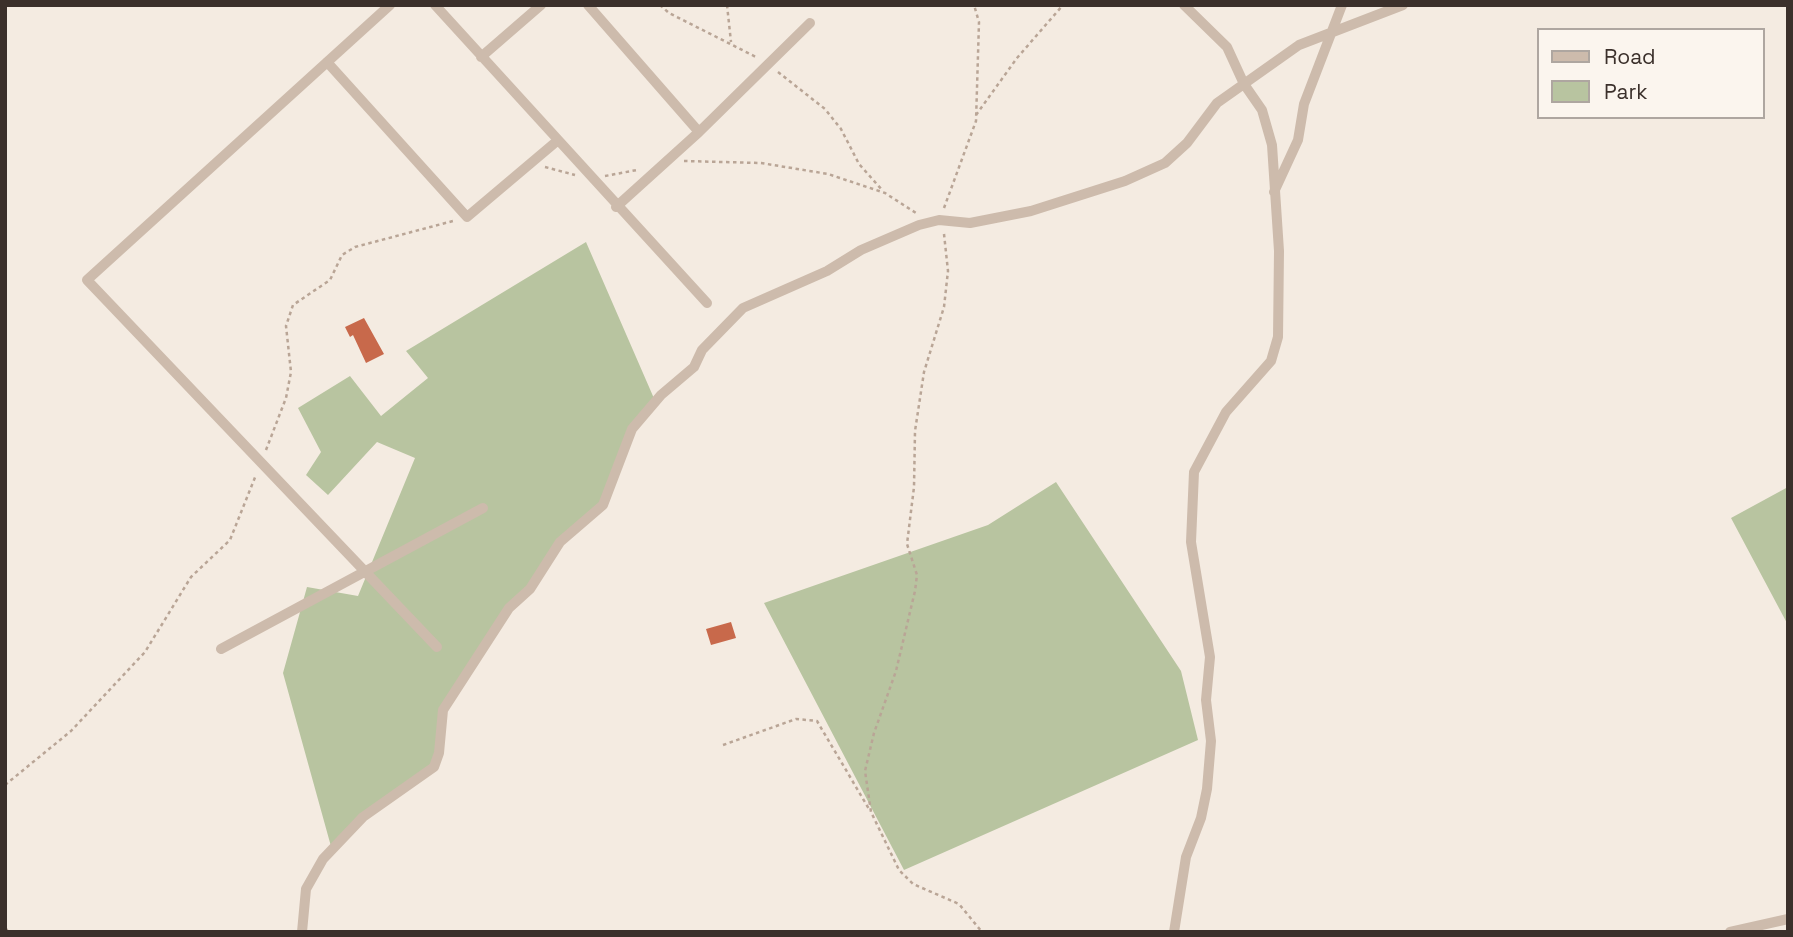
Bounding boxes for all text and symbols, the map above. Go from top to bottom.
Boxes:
legend [1538,28,1765,119]
text: Road [1604,43,1656,70]
text: Park [1604,78,1648,105]

